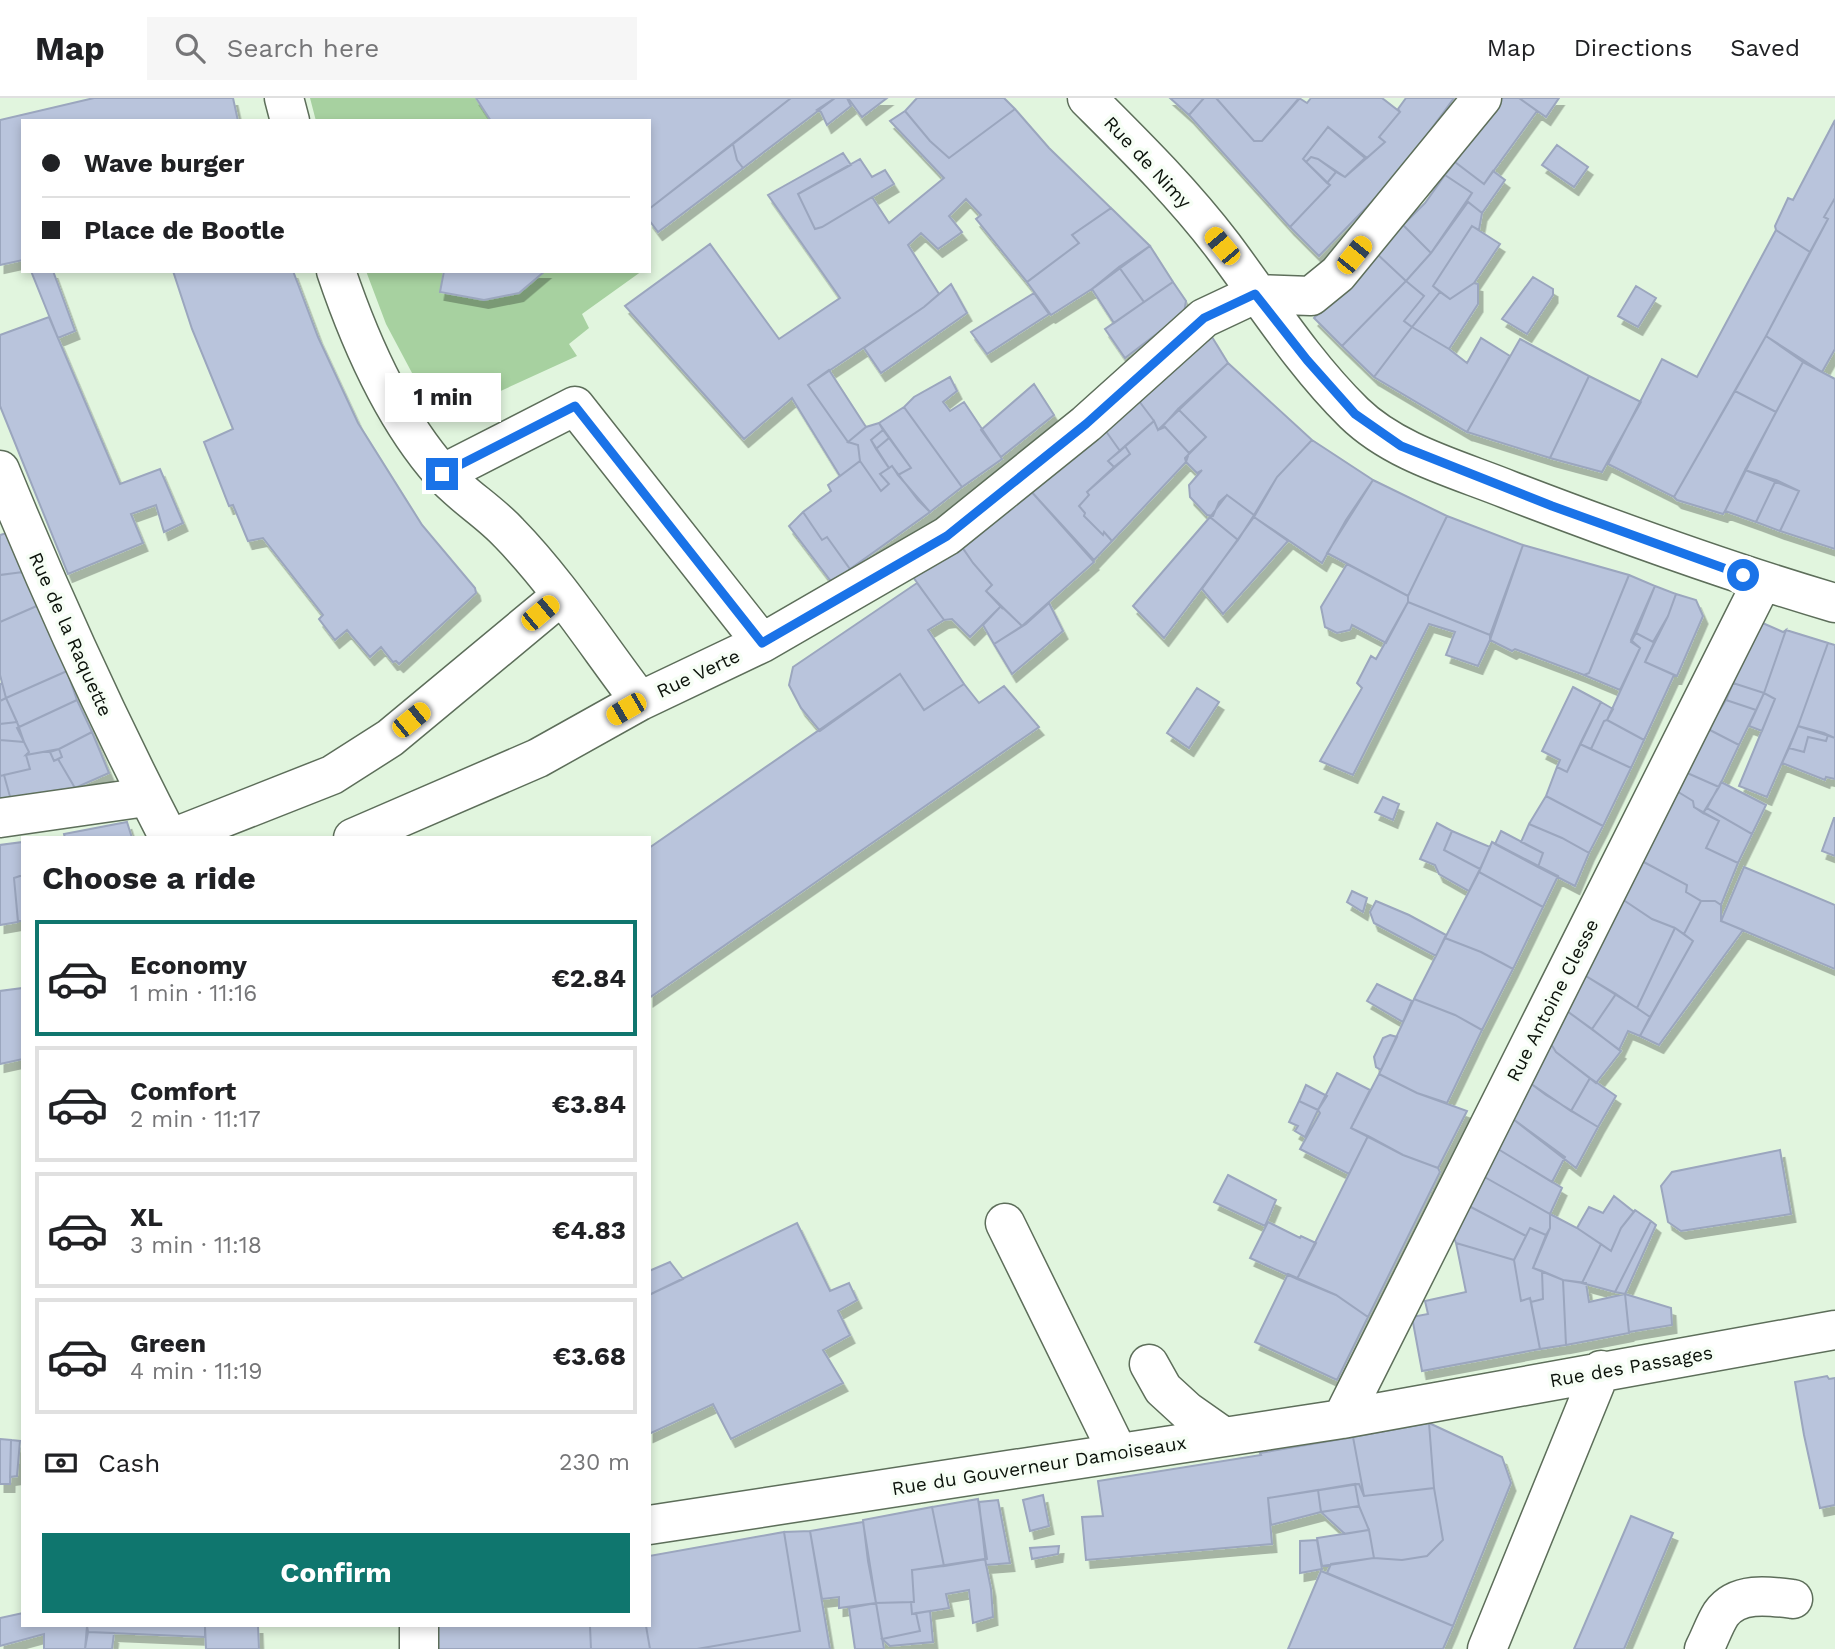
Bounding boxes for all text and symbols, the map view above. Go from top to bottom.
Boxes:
search box [147,17,637,80]
text: Map [35,29,105,68]
icon: search [171,29,209,67]
text: Search here [227,33,379,63]
text: Map [1487,34,1536,62]
text: Directions [1574,34,1692,62]
text: Saved [1730,34,1800,62]
street label: Rue de Nimy [1099,111,1196,213]
text: Wave burger [84,148,244,178]
text: Place de Bootle [84,215,285,245]
car [1201,223,1244,269]
car [1333,232,1376,278]
callout: 1 min [384,372,500,422]
text: 1 min [413,384,473,411]
route end [426,458,458,490]
street label: Rue de la Raquette [24,549,117,720]
route start [1727,559,1759,591]
car [518,591,563,635]
street label: Rue Verte [653,644,744,703]
car [603,689,650,729]
car [389,699,434,741]
text: Choose a ride [42,859,256,897]
street label: Rue Antoine Clesse [1501,915,1603,1085]
icon: car [46,947,109,1010]
text: Economy [130,950,247,980]
text: €2.84 [552,963,626,993]
text: 1 min · 11:16 [130,980,257,1007]
icon: car [46,1073,109,1136]
text: Comfort [130,1076,236,1106]
text: €3.84 [552,1089,626,1119]
text: 2 min · 11:17 [130,1106,261,1133]
icon: car [46,1199,109,1262]
text: XL [130,1202,163,1232]
text: €4.83 [552,1215,626,1245]
text: 3 min · 11:18 [130,1232,262,1259]
icon: car [46,1325,109,1388]
text: Green [130,1328,206,1358]
text: €3.68 [553,1341,626,1371]
street label: Rue des Passages [1548,1341,1714,1392]
text: 4 min · 11:19 [130,1358,263,1385]
street label: Rue du Gouverneur Damoiseaux [890,1431,1188,1500]
icon: cash [42,1444,80,1482]
text: Cash [98,1448,160,1478]
text: 230 m [559,1449,630,1476]
button: Confirm [42,1533,630,1613]

